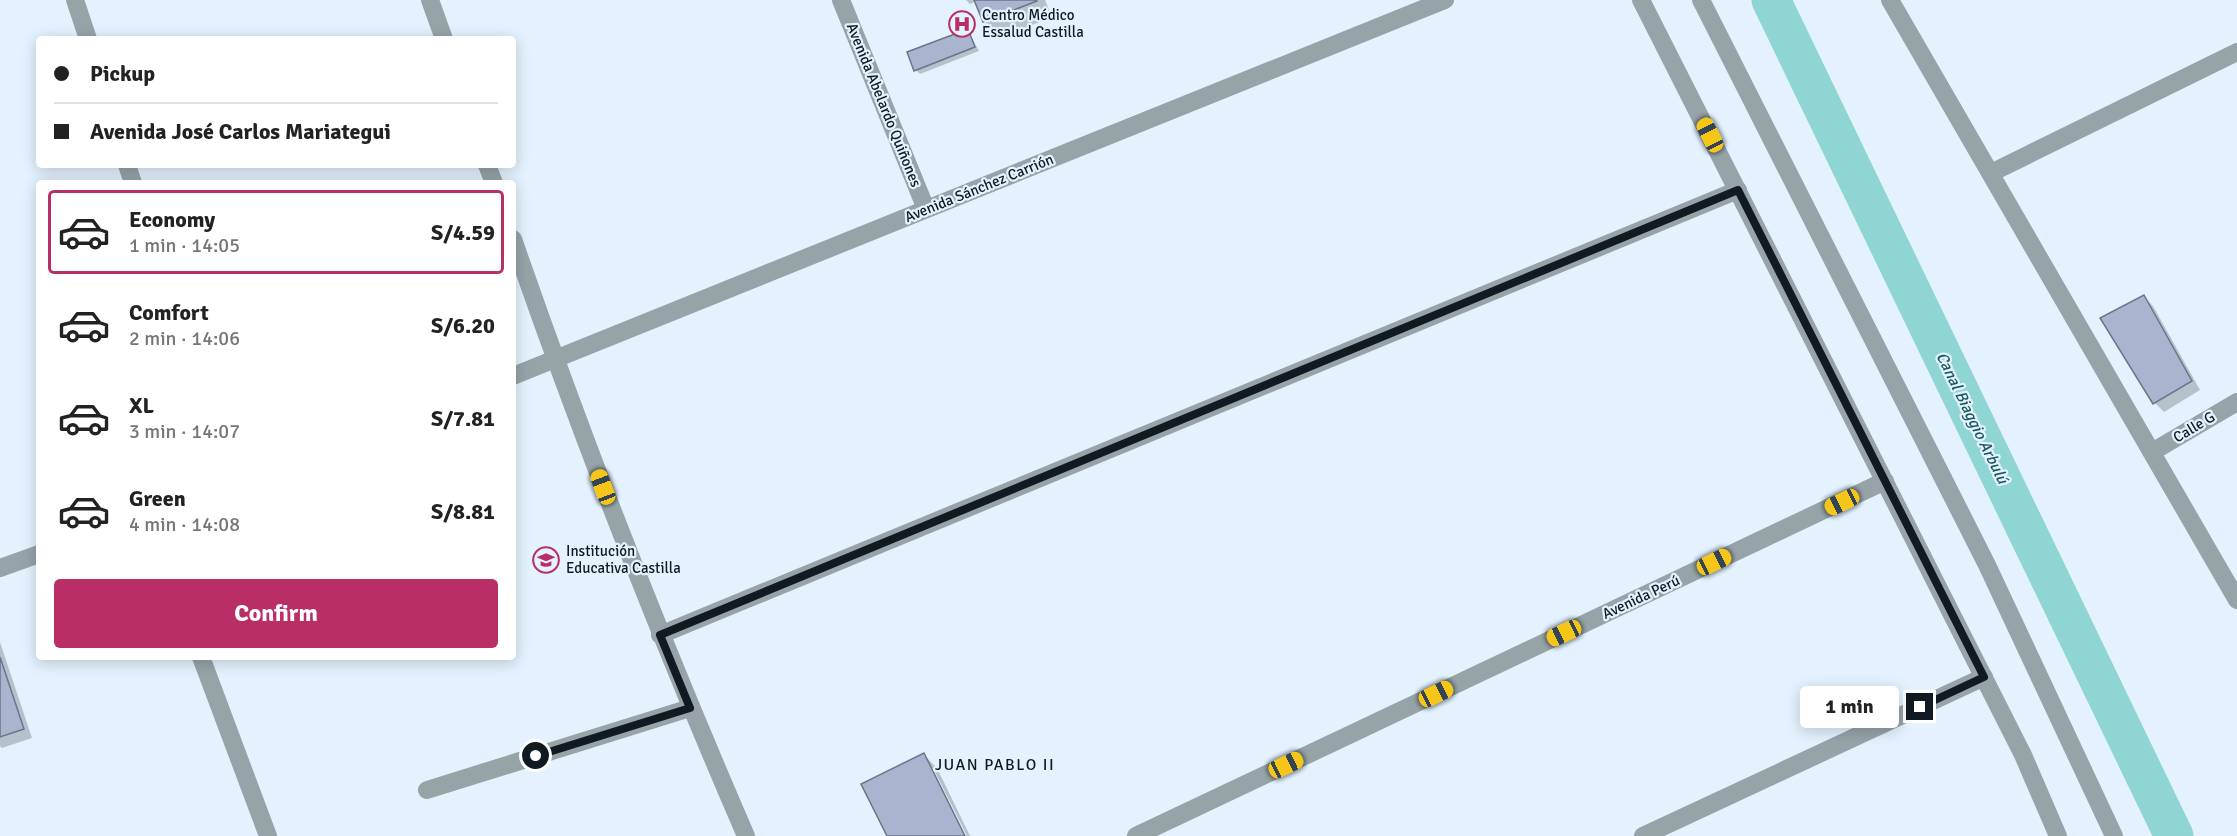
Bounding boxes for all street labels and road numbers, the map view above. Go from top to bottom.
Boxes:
street label: Avenida Abelardo Quiñones [843,20,925,190]
street label: Avenida Sánchez Carrión [902,150,1056,226]
street label: Calle G [2170,408,2218,446]
street label: Avenida Perú [1599,571,1683,623]

